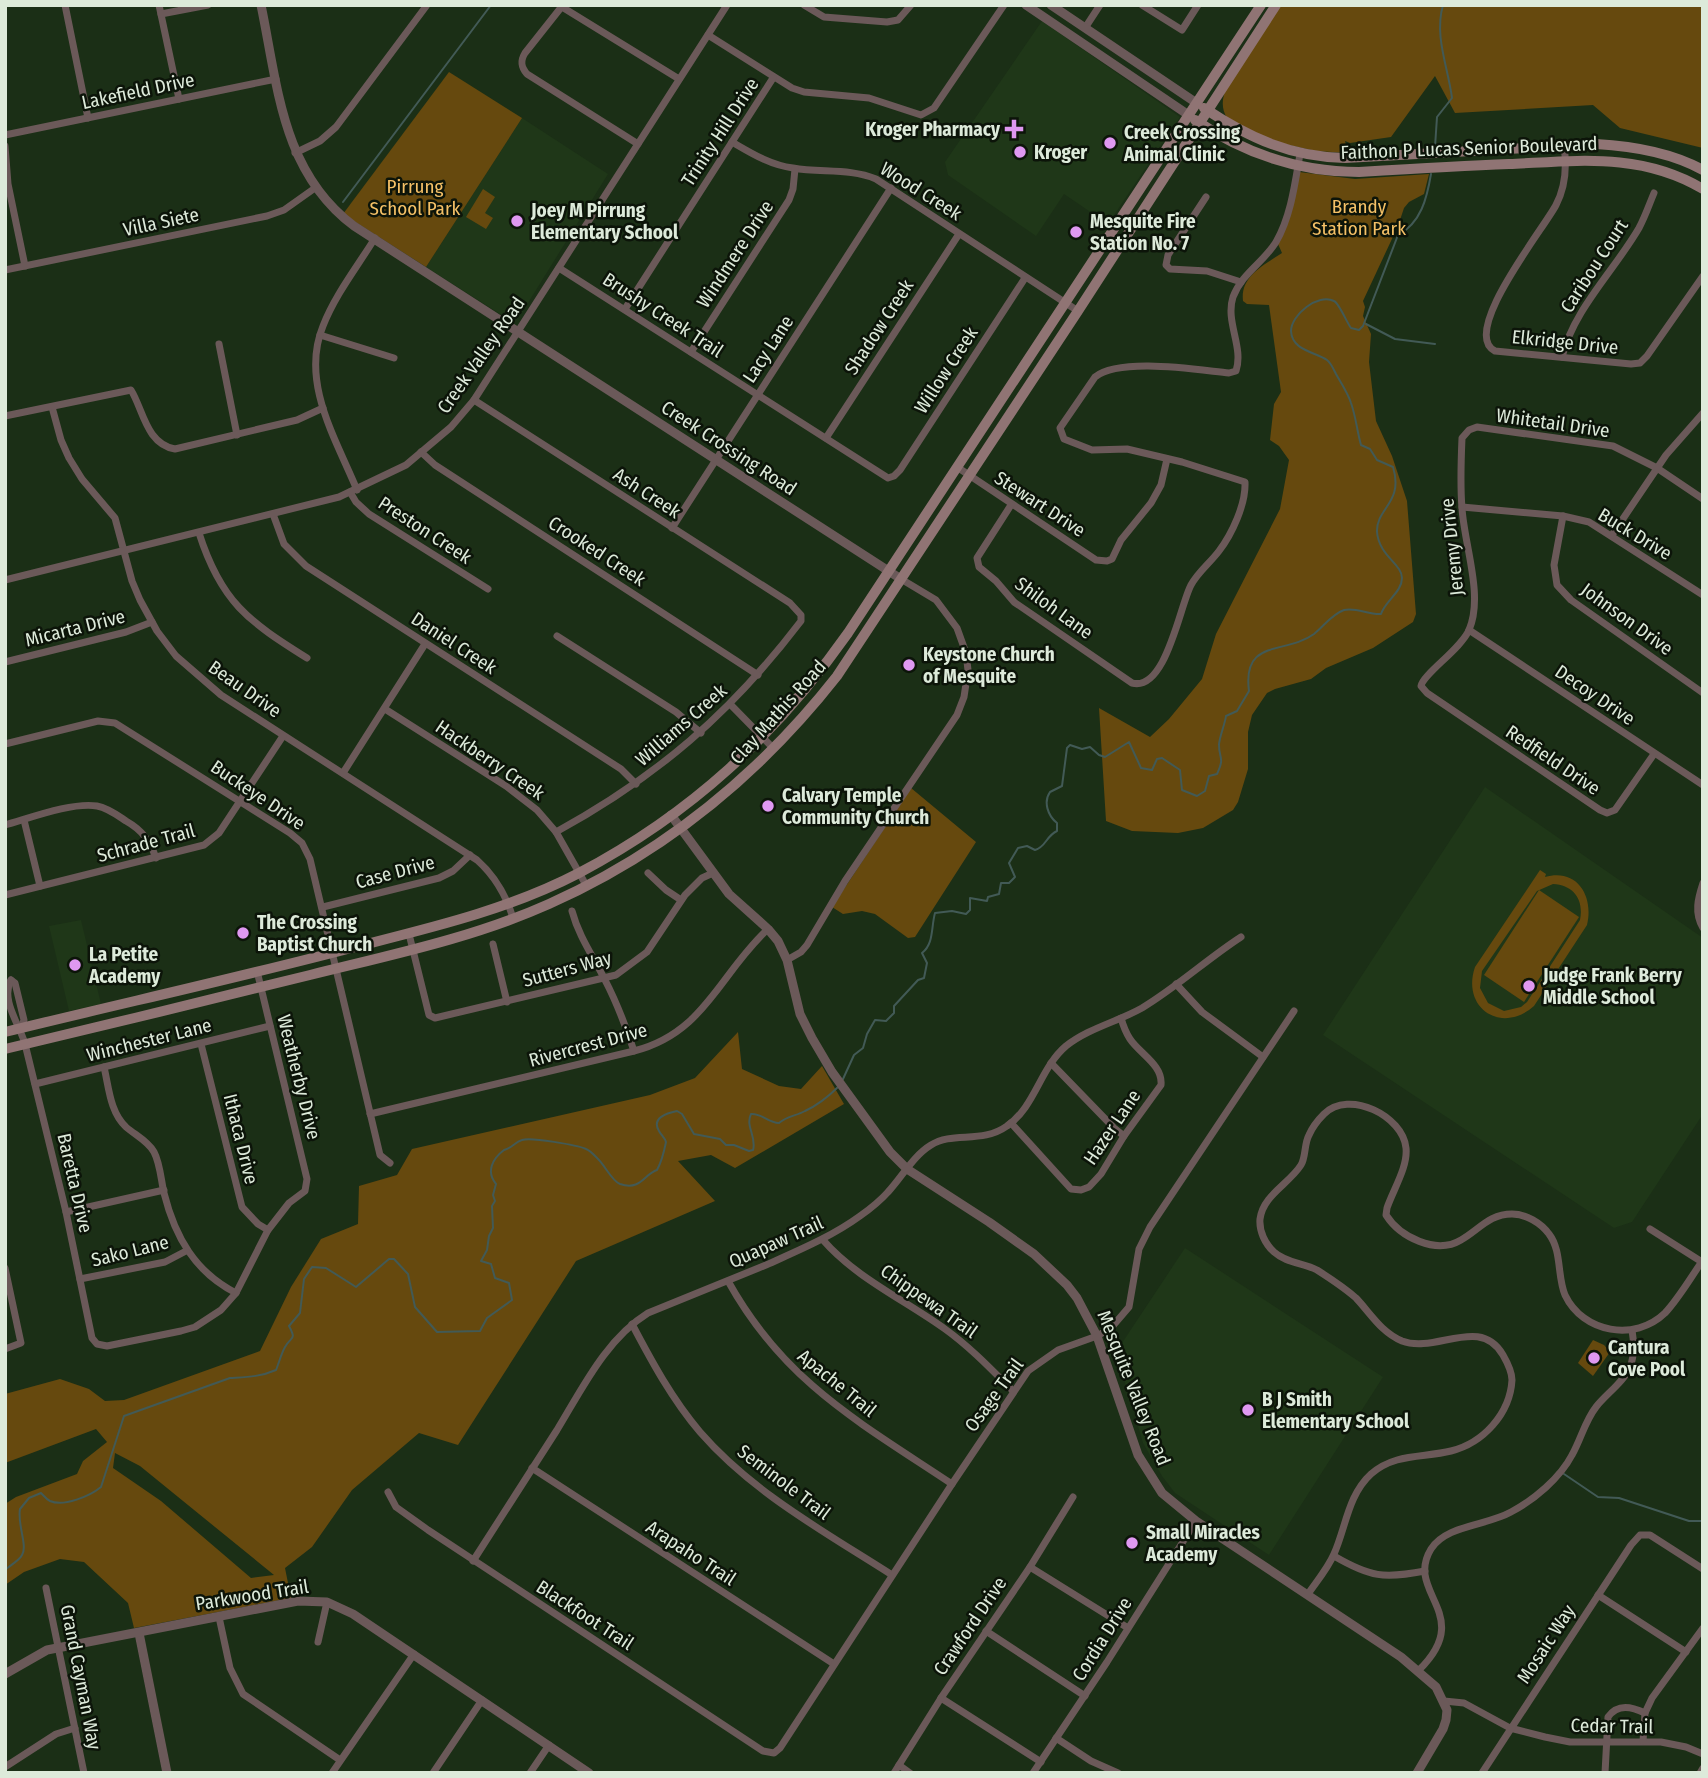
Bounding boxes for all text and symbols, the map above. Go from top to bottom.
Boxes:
street label: Lakefield Drive [79,68,197,114]
street label: Trinity Hill Drive [676,73,764,191]
place label: Kroger Pharmacy [865,118,1001,141]
marker: Kroger Pharmacy [1006,121,1022,137]
place label: Creek Crossing Animal Clinic [1123,121,1241,166]
street label: Faithon P Lucas Senior Boulevard [1340,132,1598,164]
marker: Creek Crossing Animal Clinic [1102,135,1118,151]
place label: Kroger [1034,141,1088,164]
marker: Kroger [1012,144,1028,160]
street label: Wood Creek [876,157,966,225]
park label: Pirrung School Park [370,175,461,220]
park label: Brandy Station Park [1312,195,1406,240]
street label: Windmere Drive [692,196,778,312]
place label: Joey M Pirrung Elementary School [530,199,679,244]
street label: Villa Siete [121,203,201,241]
place label: Mesquite Fire Station No. 7 [1090,210,1196,255]
marker: Joey M Pirrung Elementary School [509,213,525,229]
street label: Caribou Court [1555,214,1633,317]
marker: Mesquite Fire Station No. 7 [1068,224,1084,240]
street label: Brushy Creek Trail [599,268,727,362]
street label: Shadow Creek [840,275,918,379]
street label: Creek Valley Road [432,292,530,418]
street label: Lacy Lane [738,311,798,387]
street label: Willow Creek [909,322,983,418]
street label: Elkridge Drive [1511,325,1619,359]
street label: Creek Crossing Road [657,396,801,500]
street label: Whitetail Drive [1495,404,1611,442]
street label: Ash Creek [609,463,685,523]
street label: Stewart Drive [990,466,1090,542]
street label: Preston Creek [374,491,476,569]
street label: Jeremy Drive [1435,497,1469,597]
street label: Buck Drive [1594,503,1676,565]
street label: Crooked Creek [544,511,650,591]
street label: Shiloh Lane [1011,572,1097,644]
street label: Johnson Drive [1577,578,1677,660]
street label: Micarta Drive [23,604,127,652]
street label: Daniel Creek [407,607,501,679]
place label: Keystone Church of Mesquite [923,643,1055,688]
street label: Clay Mathis Road [725,655,831,769]
street label: Beau Drive [204,656,286,722]
marker: Keystone Church of Mesquite [901,657,917,673]
street label: Decoy Drive [1551,660,1639,730]
street label: Williams Creek [631,679,731,771]
street label: Hackberry Creek [431,715,549,805]
street label: Redfield Drive [1501,720,1605,800]
street label: Buckeye Drive [206,755,310,835]
place label: Calvary Temple Community Church [782,784,929,829]
marker: Calvary Temple Community Church [760,798,776,814]
street label: Schrade Trail [95,819,197,867]
street label: Case Drive [353,850,437,894]
place label: The Crossing Baptist Church [257,911,372,956]
marker: The Crossing Baptist Church [235,925,251,941]
place label: La Petite Academy [88,943,161,988]
street label: Sutters Way [520,946,614,992]
marker: La Petite Academy [67,957,83,973]
place label: Judge Frank Berry Middle School [1542,964,1683,1009]
marker: Judge Frank Berry Middle School [1521,978,1537,994]
street label: Weatherby Drive [272,1012,326,1142]
street label: Winchester Lane [84,1013,214,1067]
street label: Rivercrest Drive [526,1018,650,1072]
street label: Hazer Lane [1079,1085,1145,1169]
street label: Ithaca Drive [219,1091,263,1187]
street label: Baretta Drive [52,1131,98,1235]
street label: Quapaw Trail [725,1211,827,1273]
street label: Sako Lane [89,1230,171,1272]
street label: Chippewa Trail [876,1259,982,1343]
street label: Mesquite Valley Road [1092,1307,1176,1469]
place label: Cantura Cove Pool [1608,1336,1686,1381]
street label: Apache Trail [793,1344,881,1422]
marker: Cantura Cove Pool [1586,1350,1602,1366]
street label: Osage Trail [960,1354,1028,1436]
place label: B J Smith Elementary School [1262,1388,1410,1433]
marker: B J Smith Elementary School [1240,1402,1256,1418]
street label: Seminole Trail [733,1440,835,1524]
street label: Arapaho Trail [642,1515,740,1591]
place label: Small Miracles Academy [1145,1521,1260,1566]
marker: Small Miracles Academy [1124,1535,1140,1551]
street label: Crawford Drive [929,1572,1011,1680]
street label: Parkwood Trail [194,1575,310,1615]
street label: Blackfoot Trail [532,1575,638,1655]
street label: Cordia Drive [1067,1593,1137,1685]
street label: Mosaic Way [1512,1600,1580,1688]
street label: Grand Cayman Way [56,1602,106,1752]
street label: Cedar Trail [1570,1714,1654,1738]

